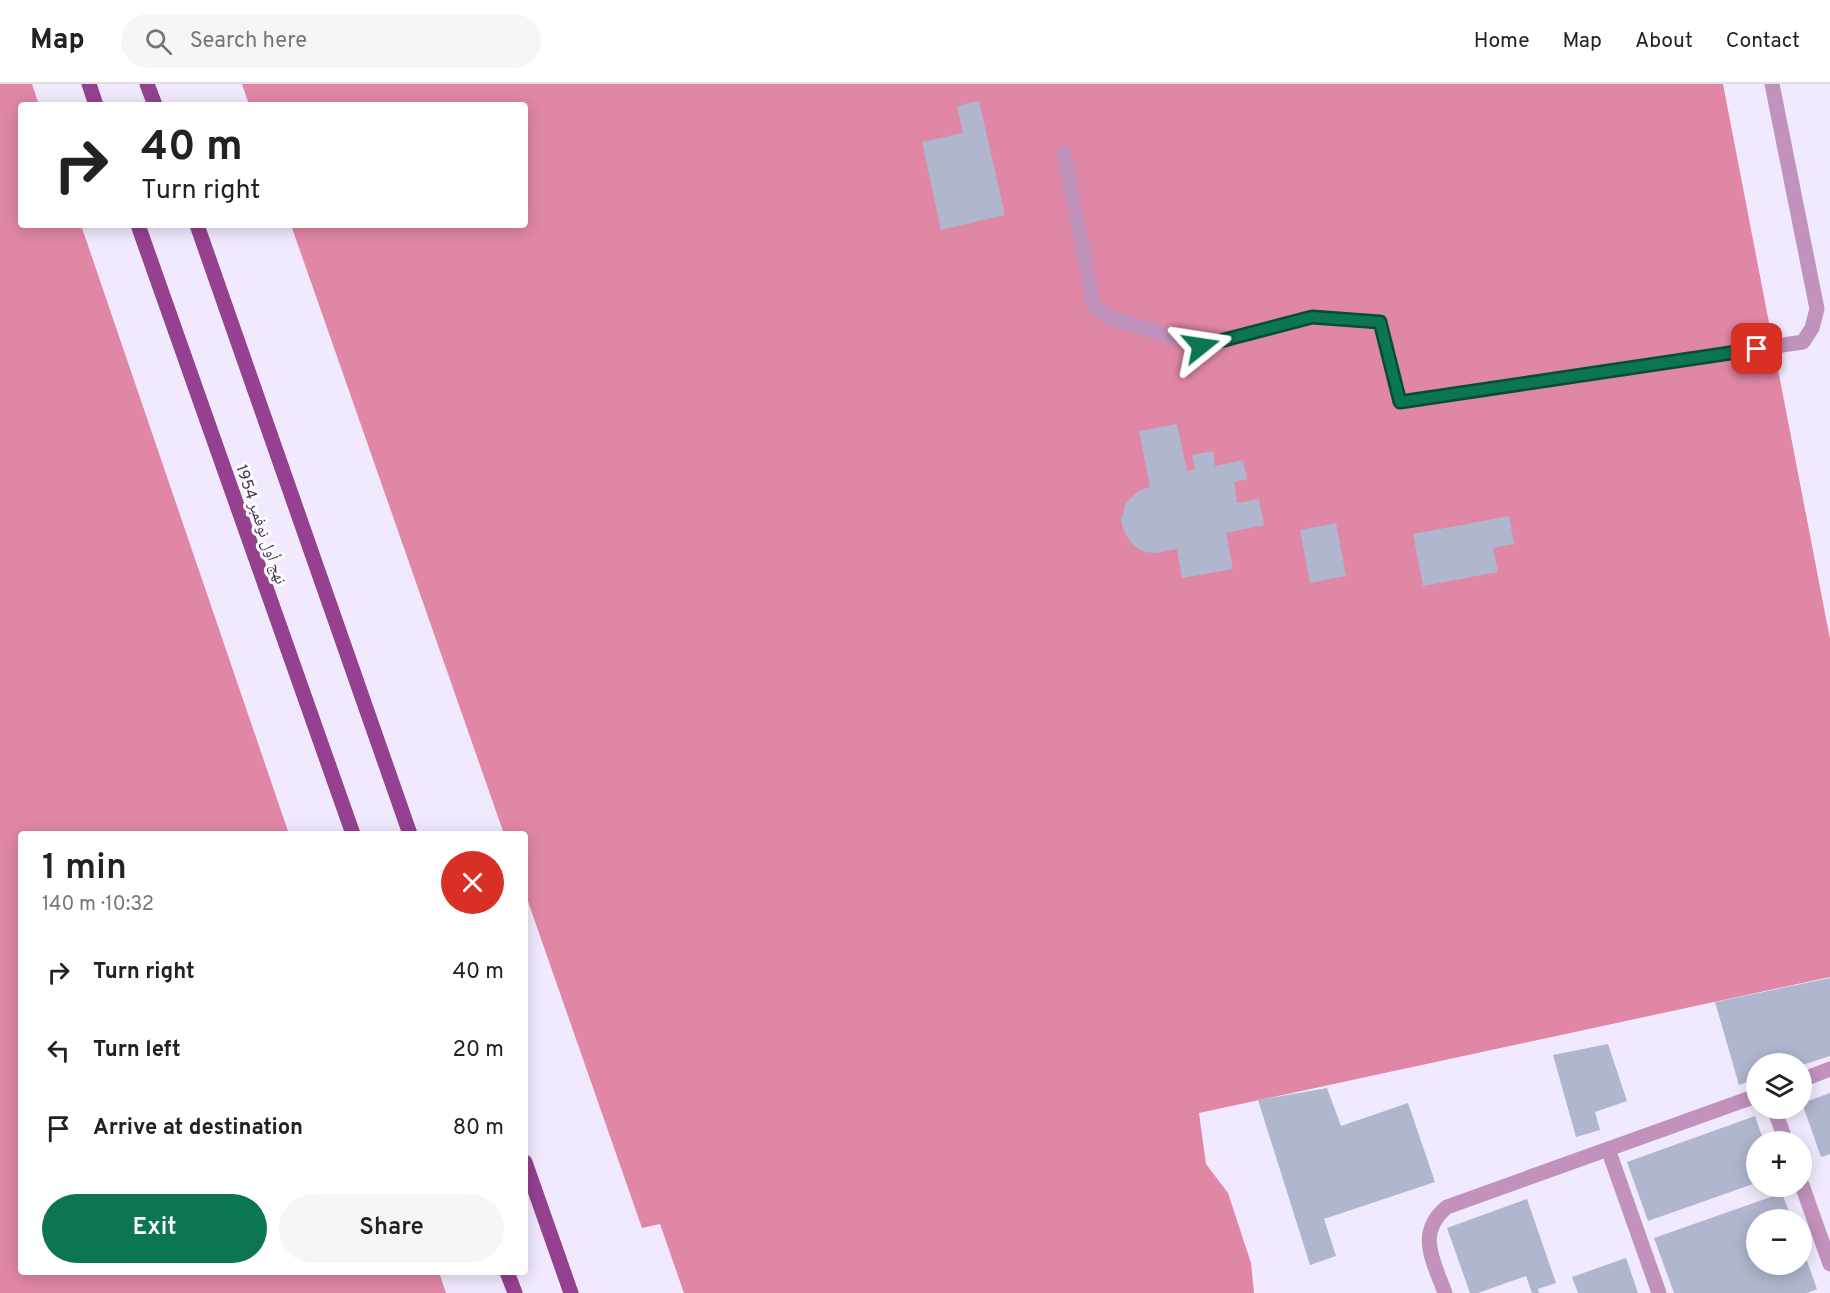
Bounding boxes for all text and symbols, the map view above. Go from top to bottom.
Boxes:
search box [121,14,541,68]
text: Map [30,23,85,59]
icon: search [142,25,175,58]
text: Search here [190,28,307,55]
text: Home [1474,28,1530,55]
text: Map [1563,28,1602,55]
text: About [1635,28,1693,55]
text: Contact [1726,28,1800,55]
text: 40 m [141,122,243,175]
icon: right [42,126,120,204]
text: Turn right [141,174,260,208]
position arrow [1169,314,1233,378]
pin [1731,323,1782,374]
icon: arrive [1740,332,1773,365]
street label: نهج أول نوفمبر 1954 [230,462,291,587]
text: 1 min [42,846,127,892]
button: close [441,851,504,914]
text: 140 m · 10:32 [42,892,154,918]
icon: right [42,956,75,989]
text: Turn right [93,959,195,986]
text: 40 m [452,959,504,986]
icon: left [42,1034,75,1067]
text: Turn left [93,1037,181,1064]
text: 20 m [453,1037,504,1064]
map controls [1746,1053,1812,1275]
button: layers [1746,1053,1812,1119]
icon: arrive [42,1112,75,1145]
text: Arrive at destination [93,1115,303,1142]
text: 80 m [453,1115,504,1142]
button: + [1746,1131,1812,1197]
button: Exit [42,1194,267,1263]
button: Share [279,1194,504,1263]
button: − [1746,1209,1812,1275]

